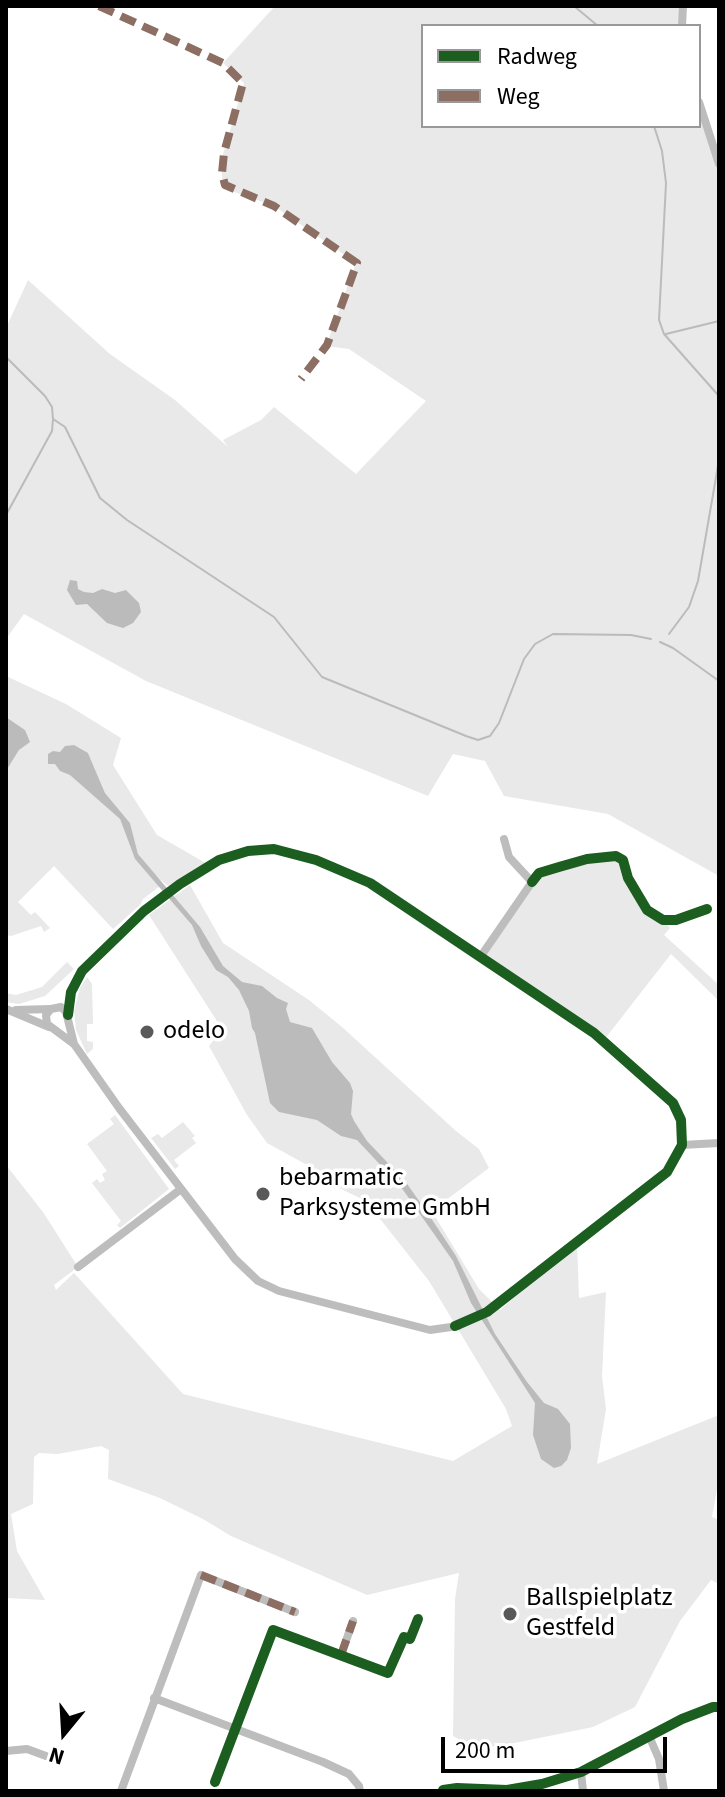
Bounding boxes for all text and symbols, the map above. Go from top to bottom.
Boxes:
legend [421,24,701,128]
text: Radweg [497,39,577,74]
text: Weg [497,79,540,114]
place label: odelo [163,1016,225,1048]
marker: odelo [138,1023,156,1041]
place label: bebarmatic Parksysteme GmbH [279,1163,491,1224]
marker: bebarmatic Parksysteme GmbH [254,1185,272,1203]
place label: Ballspielplatz Gestfeld [526,1583,673,1644]
marker: Ballspielplatz Gestfeld [501,1605,519,1623]
north arrow [24,1693,104,1773]
scale bar [445,1721,671,1771]
text: 200 m [455,1733,515,1768]
text: N [45,1738,68,1773]

